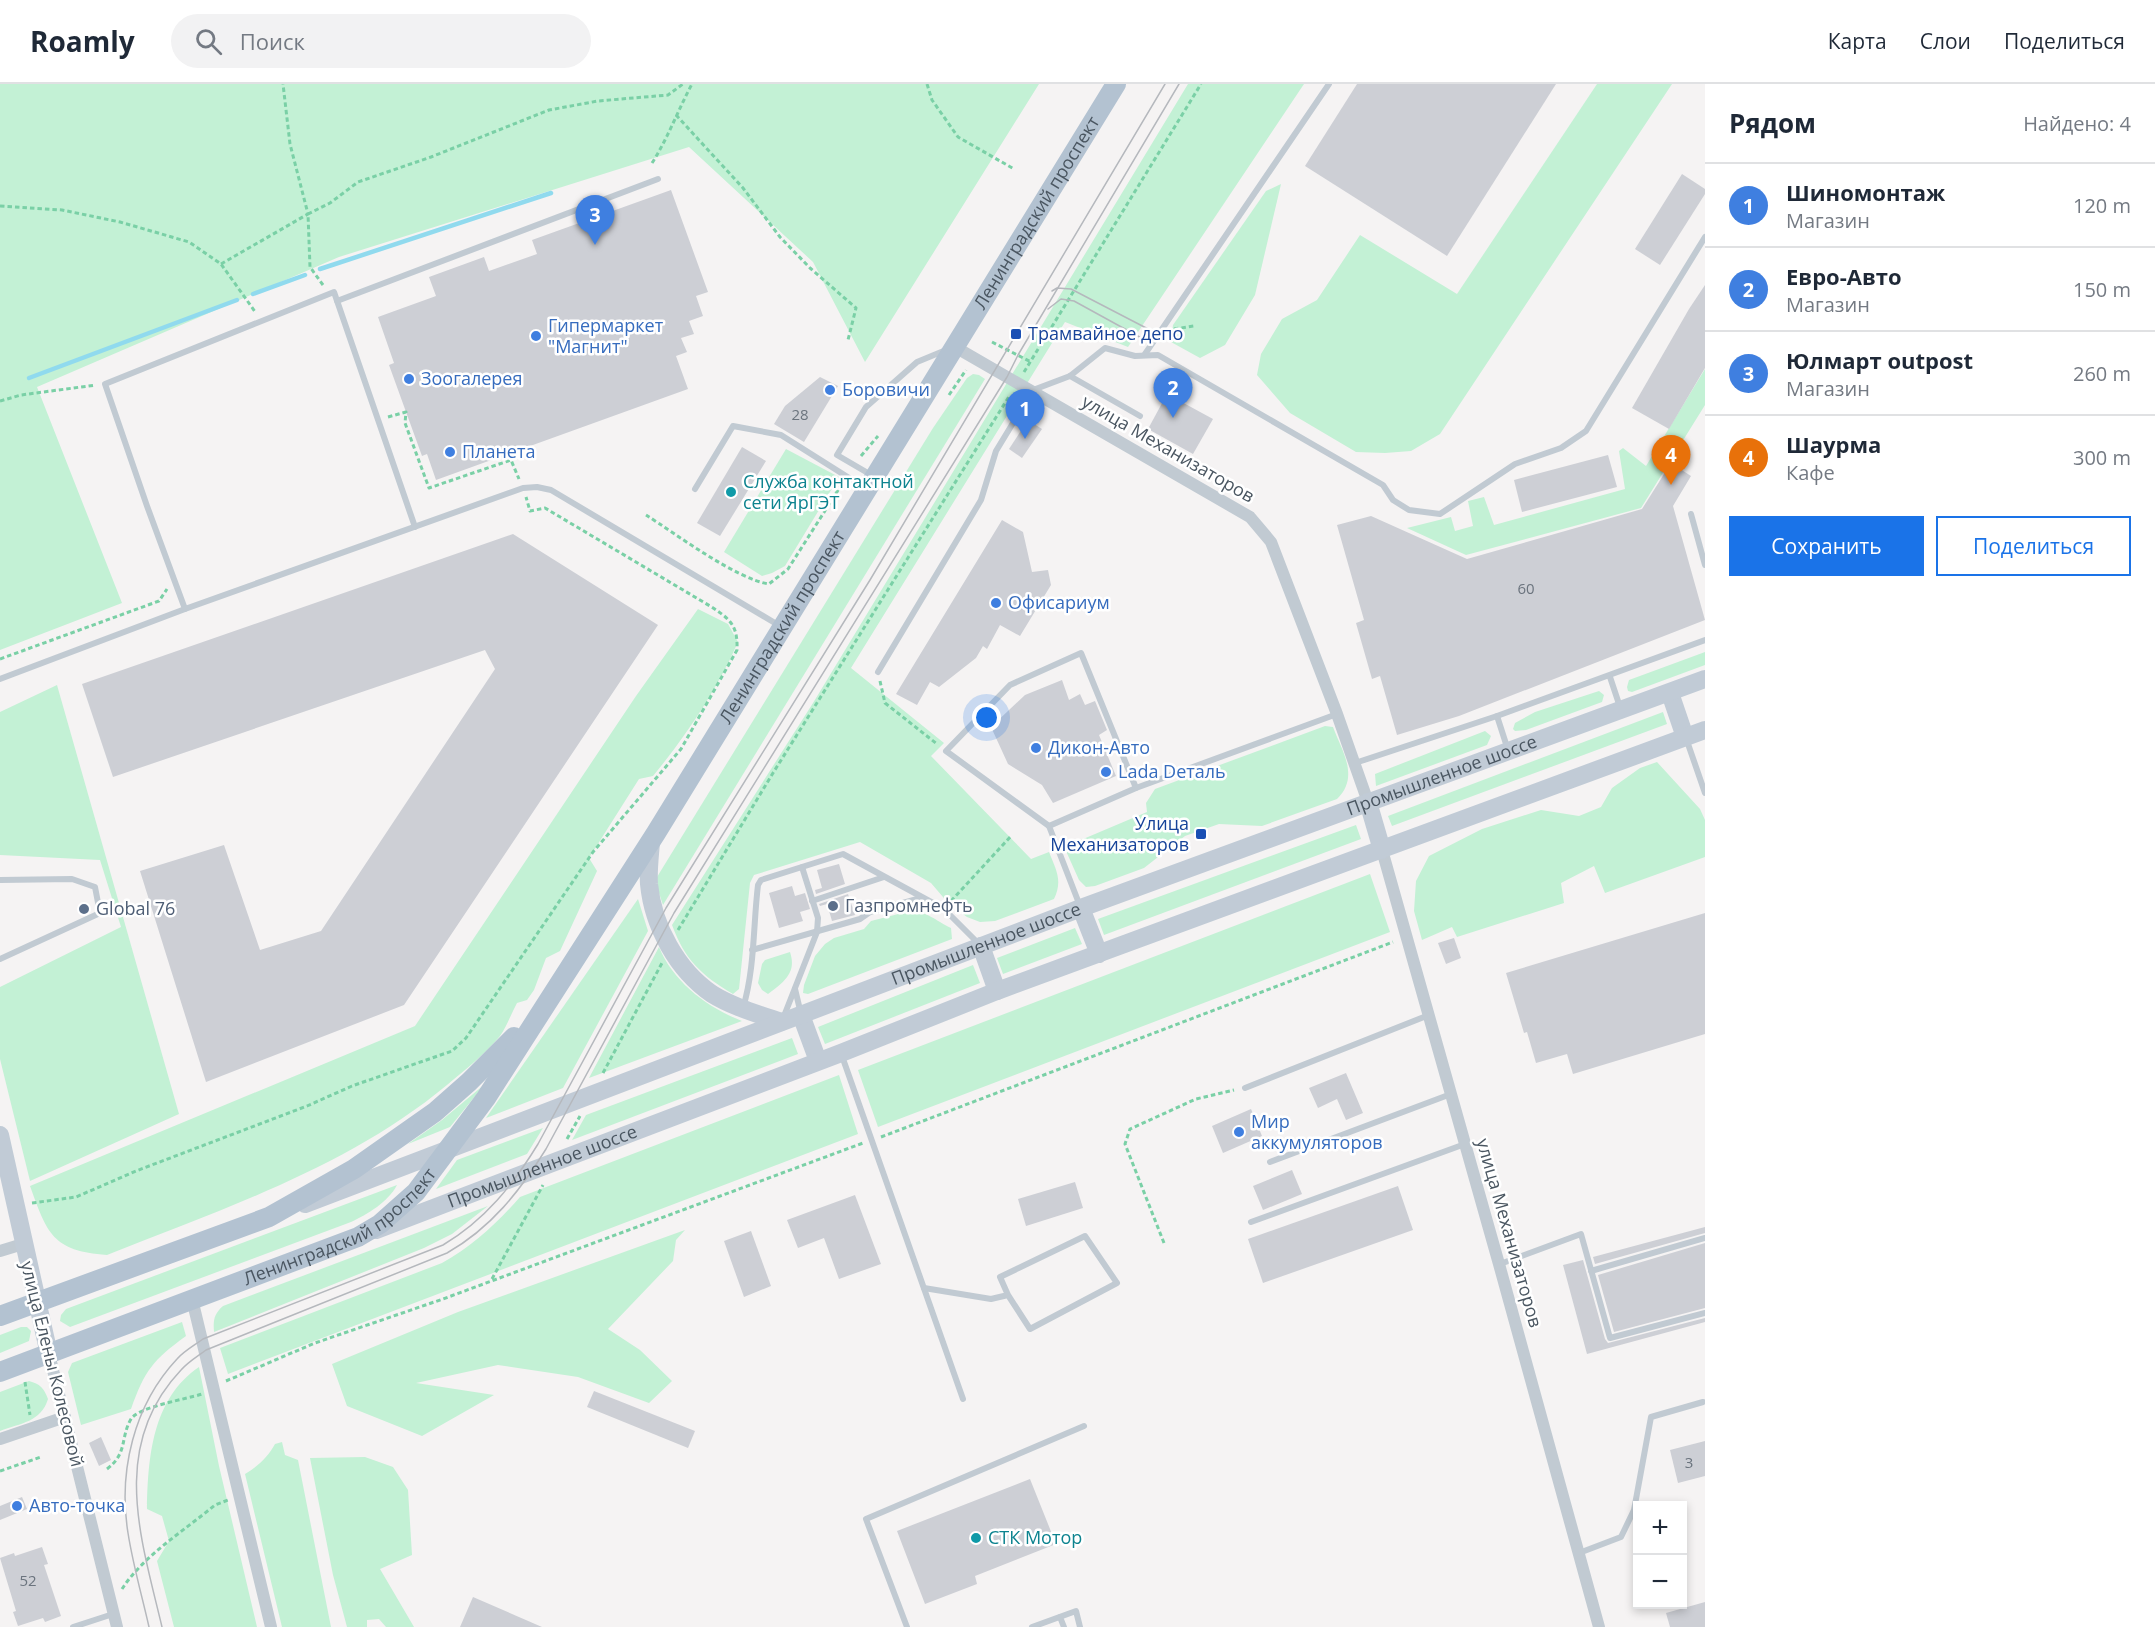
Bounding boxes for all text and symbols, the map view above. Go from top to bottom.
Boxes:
search box [171,14,591,68]
text: Roamly [30,22,135,60]
icon: search [192,25,225,58]
text: Поиск [240,26,305,56]
text: Карта [1828,27,1887,55]
text: Слои [1920,27,1971,55]
text: Поделиться [2004,27,2125,55]
text: Рядом [1729,105,1816,141]
text: Найдено: 4 [2023,110,2131,137]
street label: Ленинградский проспект [968,111,1105,313]
text: Шиномонтаж [1786,177,1945,207]
text: 1 [1743,192,1754,219]
text: 120 m [2073,192,2131,219]
pin: 3 [576,196,614,245]
text: Магазин [1786,207,1870,234]
text: Евро-Авто [1786,261,1902,291]
text: 2 [1743,276,1754,303]
text: 150 m [2073,276,2131,303]
text: Магазин [1786,291,1870,318]
place label: Гипермаркет "Магнит" [548,313,664,358]
place label: Трамвайное депо [1028,321,1183,345]
marker: Трамвайное депо [1009,327,1023,341]
marker: Гипермаркет "Магнит" [529,329,543,343]
text: Юлмарт outpost [1786,345,1973,375]
text: 3 [1743,360,1754,387]
text: 260 m [2073,360,2131,387]
place label: Зоогалерея [421,366,522,390]
pin: 2 [1154,368,1192,418]
marker: Зоогалерея [402,372,416,386]
text: Магазин [1786,375,1870,402]
place label: Боровичи [842,377,930,401]
marker: Боровичи [823,383,837,397]
street label: улица Механизаторов [1078,389,1259,507]
pin: 1 [1006,390,1044,439]
house number: 28 [791,404,809,424]
text: Шаурма [1786,429,1881,459]
pin: 4 [1652,436,1690,485]
place label: Планета [462,439,535,463]
text: 4 [1743,444,1754,471]
text: 300 m [2073,444,2131,471]
marker: Планета [443,445,457,459]
text: Кафе [1786,459,1835,486]
place label: Служба контактной сети ЯрГЭТ [743,469,914,514]
marker: Служба контактной сети ЯрГЭТ [724,485,738,499]
button: Сохранить [1729,516,1924,576]
button: Поделиться [1936,516,2131,576]
street label: Ленинградский проспект [713,525,850,728]
house number: 60 [1517,578,1535,598]
place label: Офисариум [1008,590,1110,614]
marker: Офисариум [989,596,1003,610]
your location [972,703,1001,732]
street label: Промышленное шоссе [1343,729,1540,821]
place label: Дикон-Авто [1048,735,1150,759]
marker: Дикон-Авто [1029,741,1043,755]
place label: Lada Dеталь [1118,759,1226,783]
marker: Lada Dеталь [1099,765,1113,779]
place label: Улица Механизаторов [1050,811,1189,856]
marker: Улица Механизаторов [1194,827,1208,841]
place label: Газпромнефть [845,893,973,917]
place label: Global 76 [96,896,175,920]
street label: Промышленное шоссе [888,896,1084,990]
marker: Газпромнефть [826,899,840,913]
marker: Global 76 [77,902,91,916]
place label: Мир аккумуляторов [1251,1109,1383,1154]
street label: Промышленное шоссе [444,1119,640,1213]
marker: Мир аккумуляторов [1232,1125,1246,1139]
street label: улица Механизаторов [1471,1135,1548,1330]
street label: Ленинградский проспект [239,1162,441,1290]
street label: улица Елены Колесовой [16,1258,90,1469]
house number: 3 [1685,1452,1693,1472]
place label: Авто-точка [29,1493,125,1517]
marker: Авто-точка [10,1499,24,1513]
map controls [1633,1501,1687,1609]
button: + [1633,1501,1687,1555]
place label: СТК Мотор [988,1525,1082,1549]
marker: СТК Мотор [969,1531,983,1545]
button: − [1633,1555,1687,1609]
house number: 52 [19,1570,37,1590]

